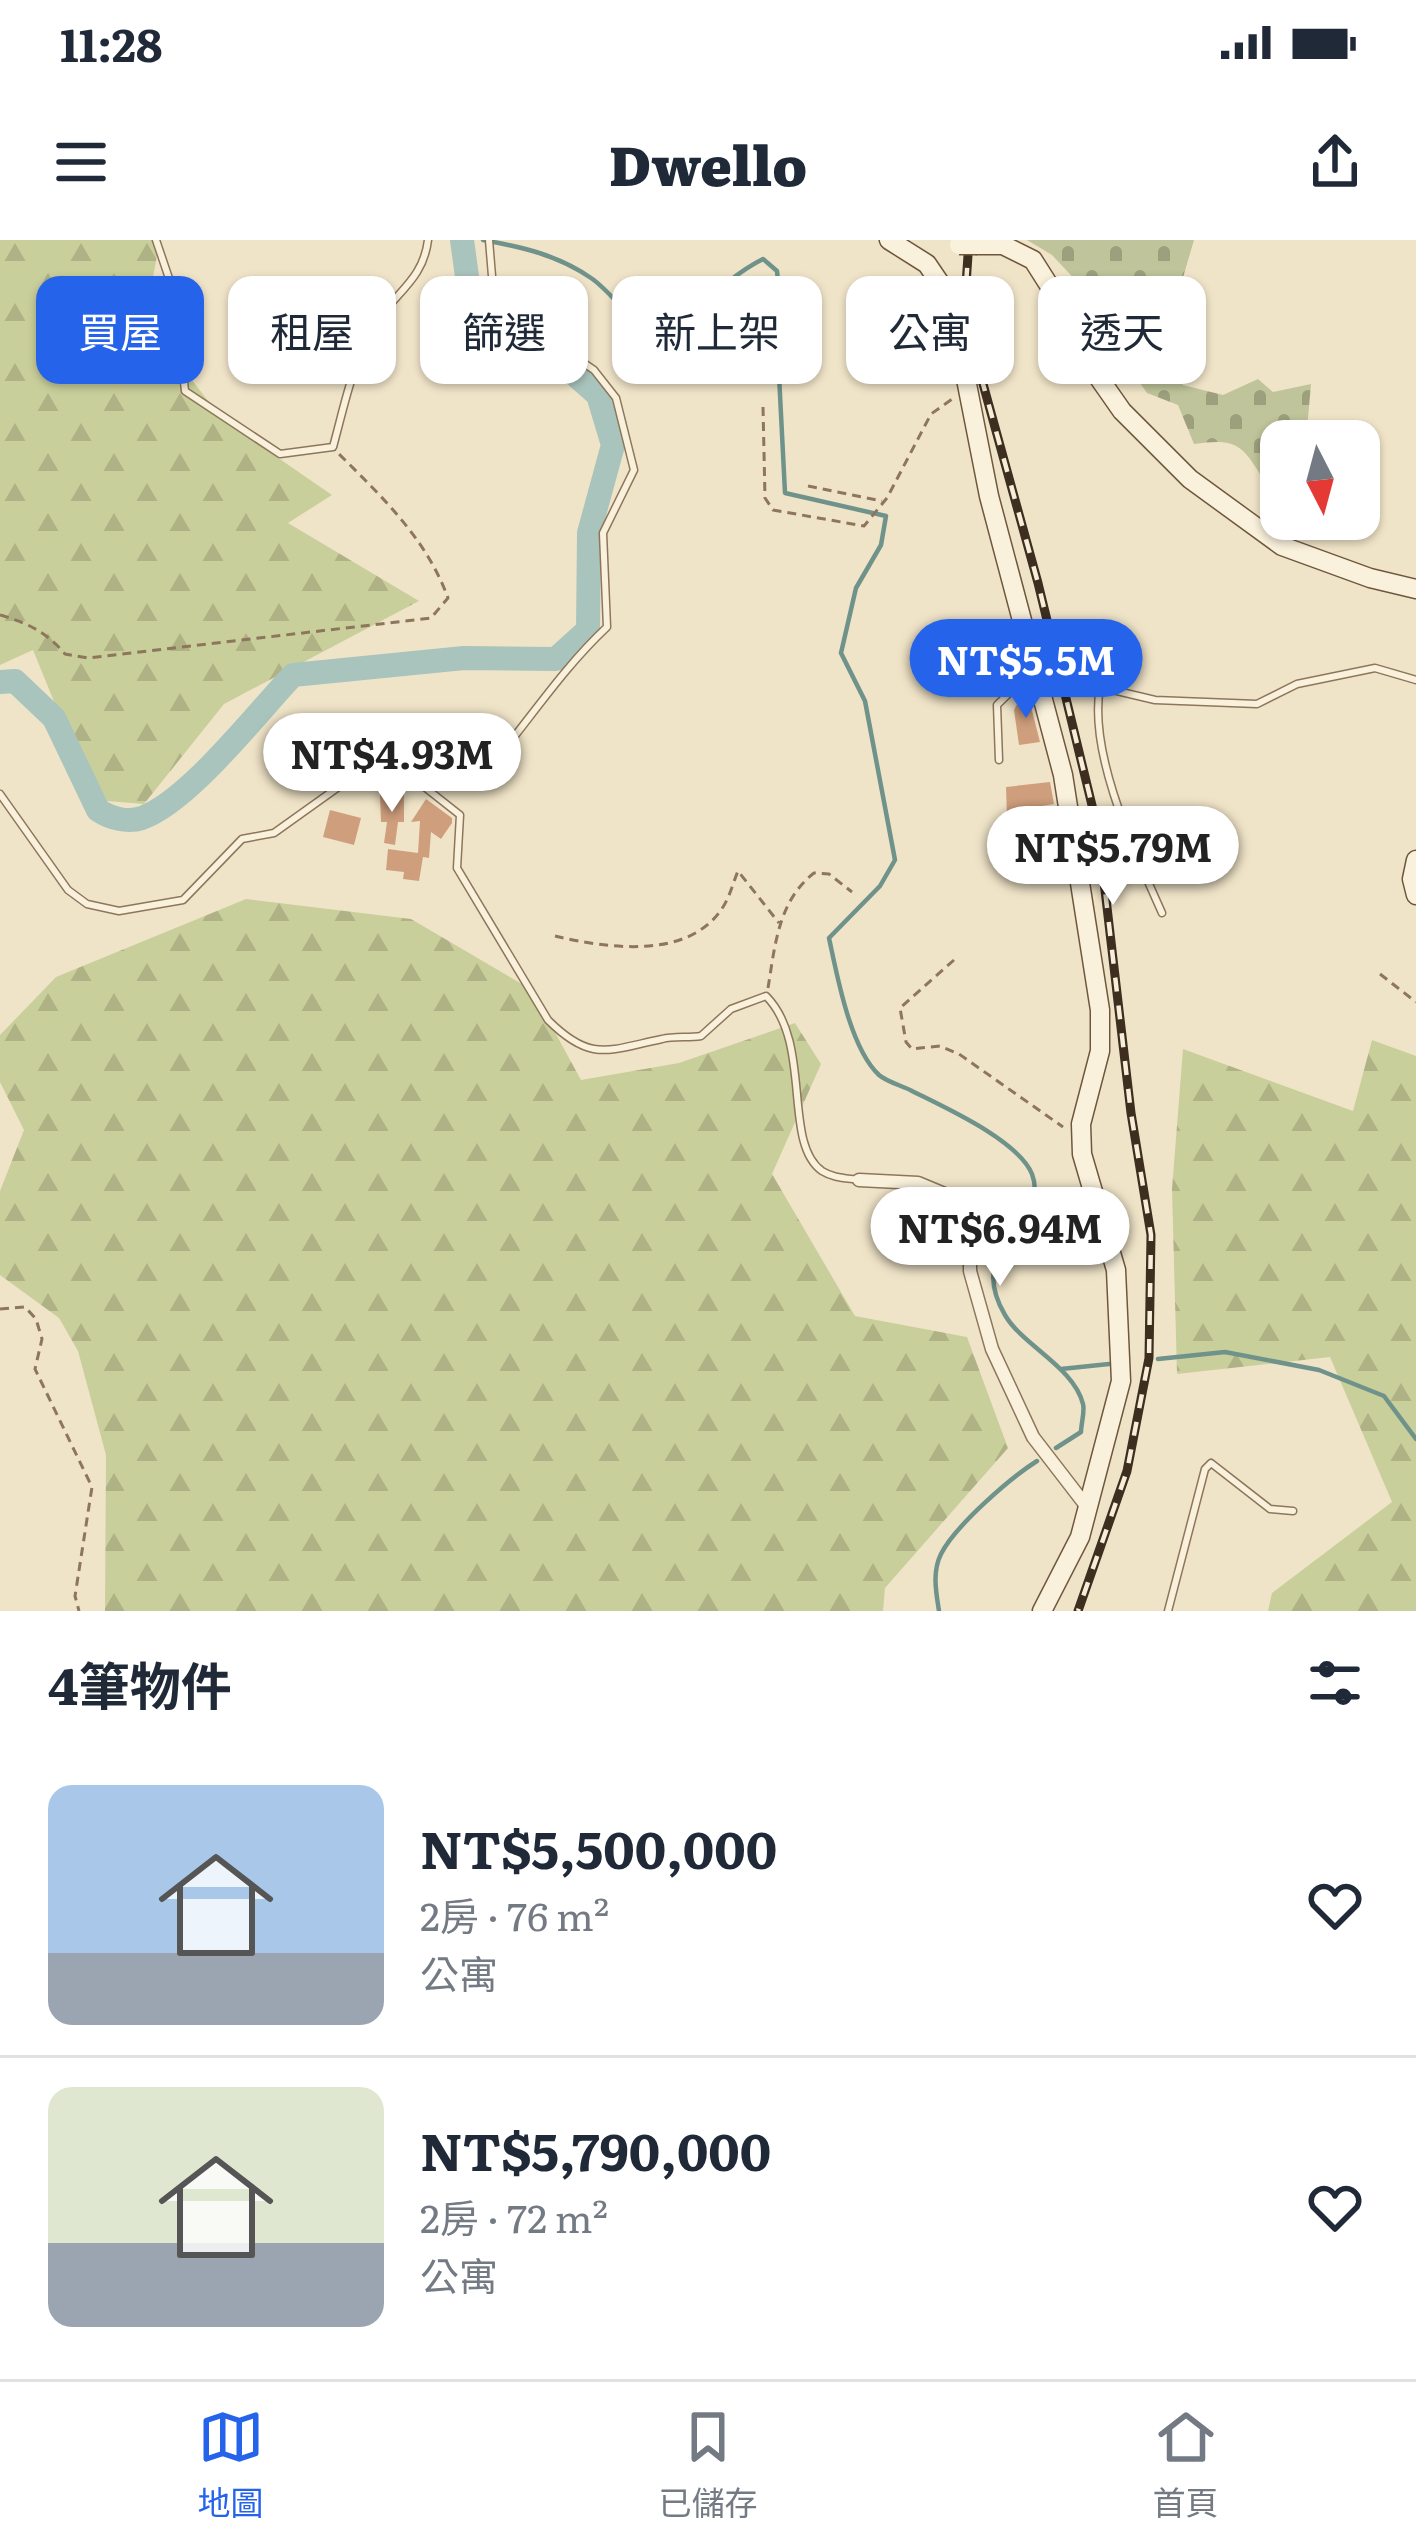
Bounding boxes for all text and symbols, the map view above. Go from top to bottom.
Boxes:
text: 11:28 [60,9,163,76]
text: Dwello [609,122,807,203]
icon: menu [48,129,114,195]
icon: share [1302,129,1368,195]
chip: 買屋 [36,276,204,384]
chip: 租屋 [228,276,396,384]
chip: 篩選 [420,276,588,384]
chip: 新上架 [612,276,822,384]
chip: 公寓 [846,276,1014,384]
chip: 透天 [1038,276,1206,384]
north arrow [1260,420,1380,540]
map controls [1260,420,1380,540]
pin: NT$5.5M [915,619,1137,721]
text: NT$5.5M [937,629,1115,687]
pin: NT$4.93M [268,713,516,815]
text: NT$4.93M [290,723,494,781]
pin: NT$5.79M [989,806,1237,908]
text: NT$5.79M [1014,816,1212,874]
pin: NT$6.94M [876,1187,1124,1289]
text: NT$6.94M [898,1197,1102,1255]
text: 4筆物件 [48,1645,232,1721]
icon: filters [1302,1650,1368,1716]
text: NT$5,500,000 [420,1809,777,1885]
icon: home [144,1833,288,1977]
icon: heart [1302,1872,1368,1938]
text: 2房 · 76 m² [420,1885,609,1943]
text: 公寓 [420,1943,498,2001]
text: NT$5,790,000 [420,2111,771,2187]
icon: home [144,2135,288,2279]
icon: heart [1302,2174,1368,2240]
text: 2房 · 72 m² [420,2187,608,2245]
text: 公寓 [420,2245,498,2303]
tab: 地圖 [198,2404,264,2525]
tab: 已儲存 [659,2404,758,2525]
tab: 首頁 [1153,2404,1219,2525]

